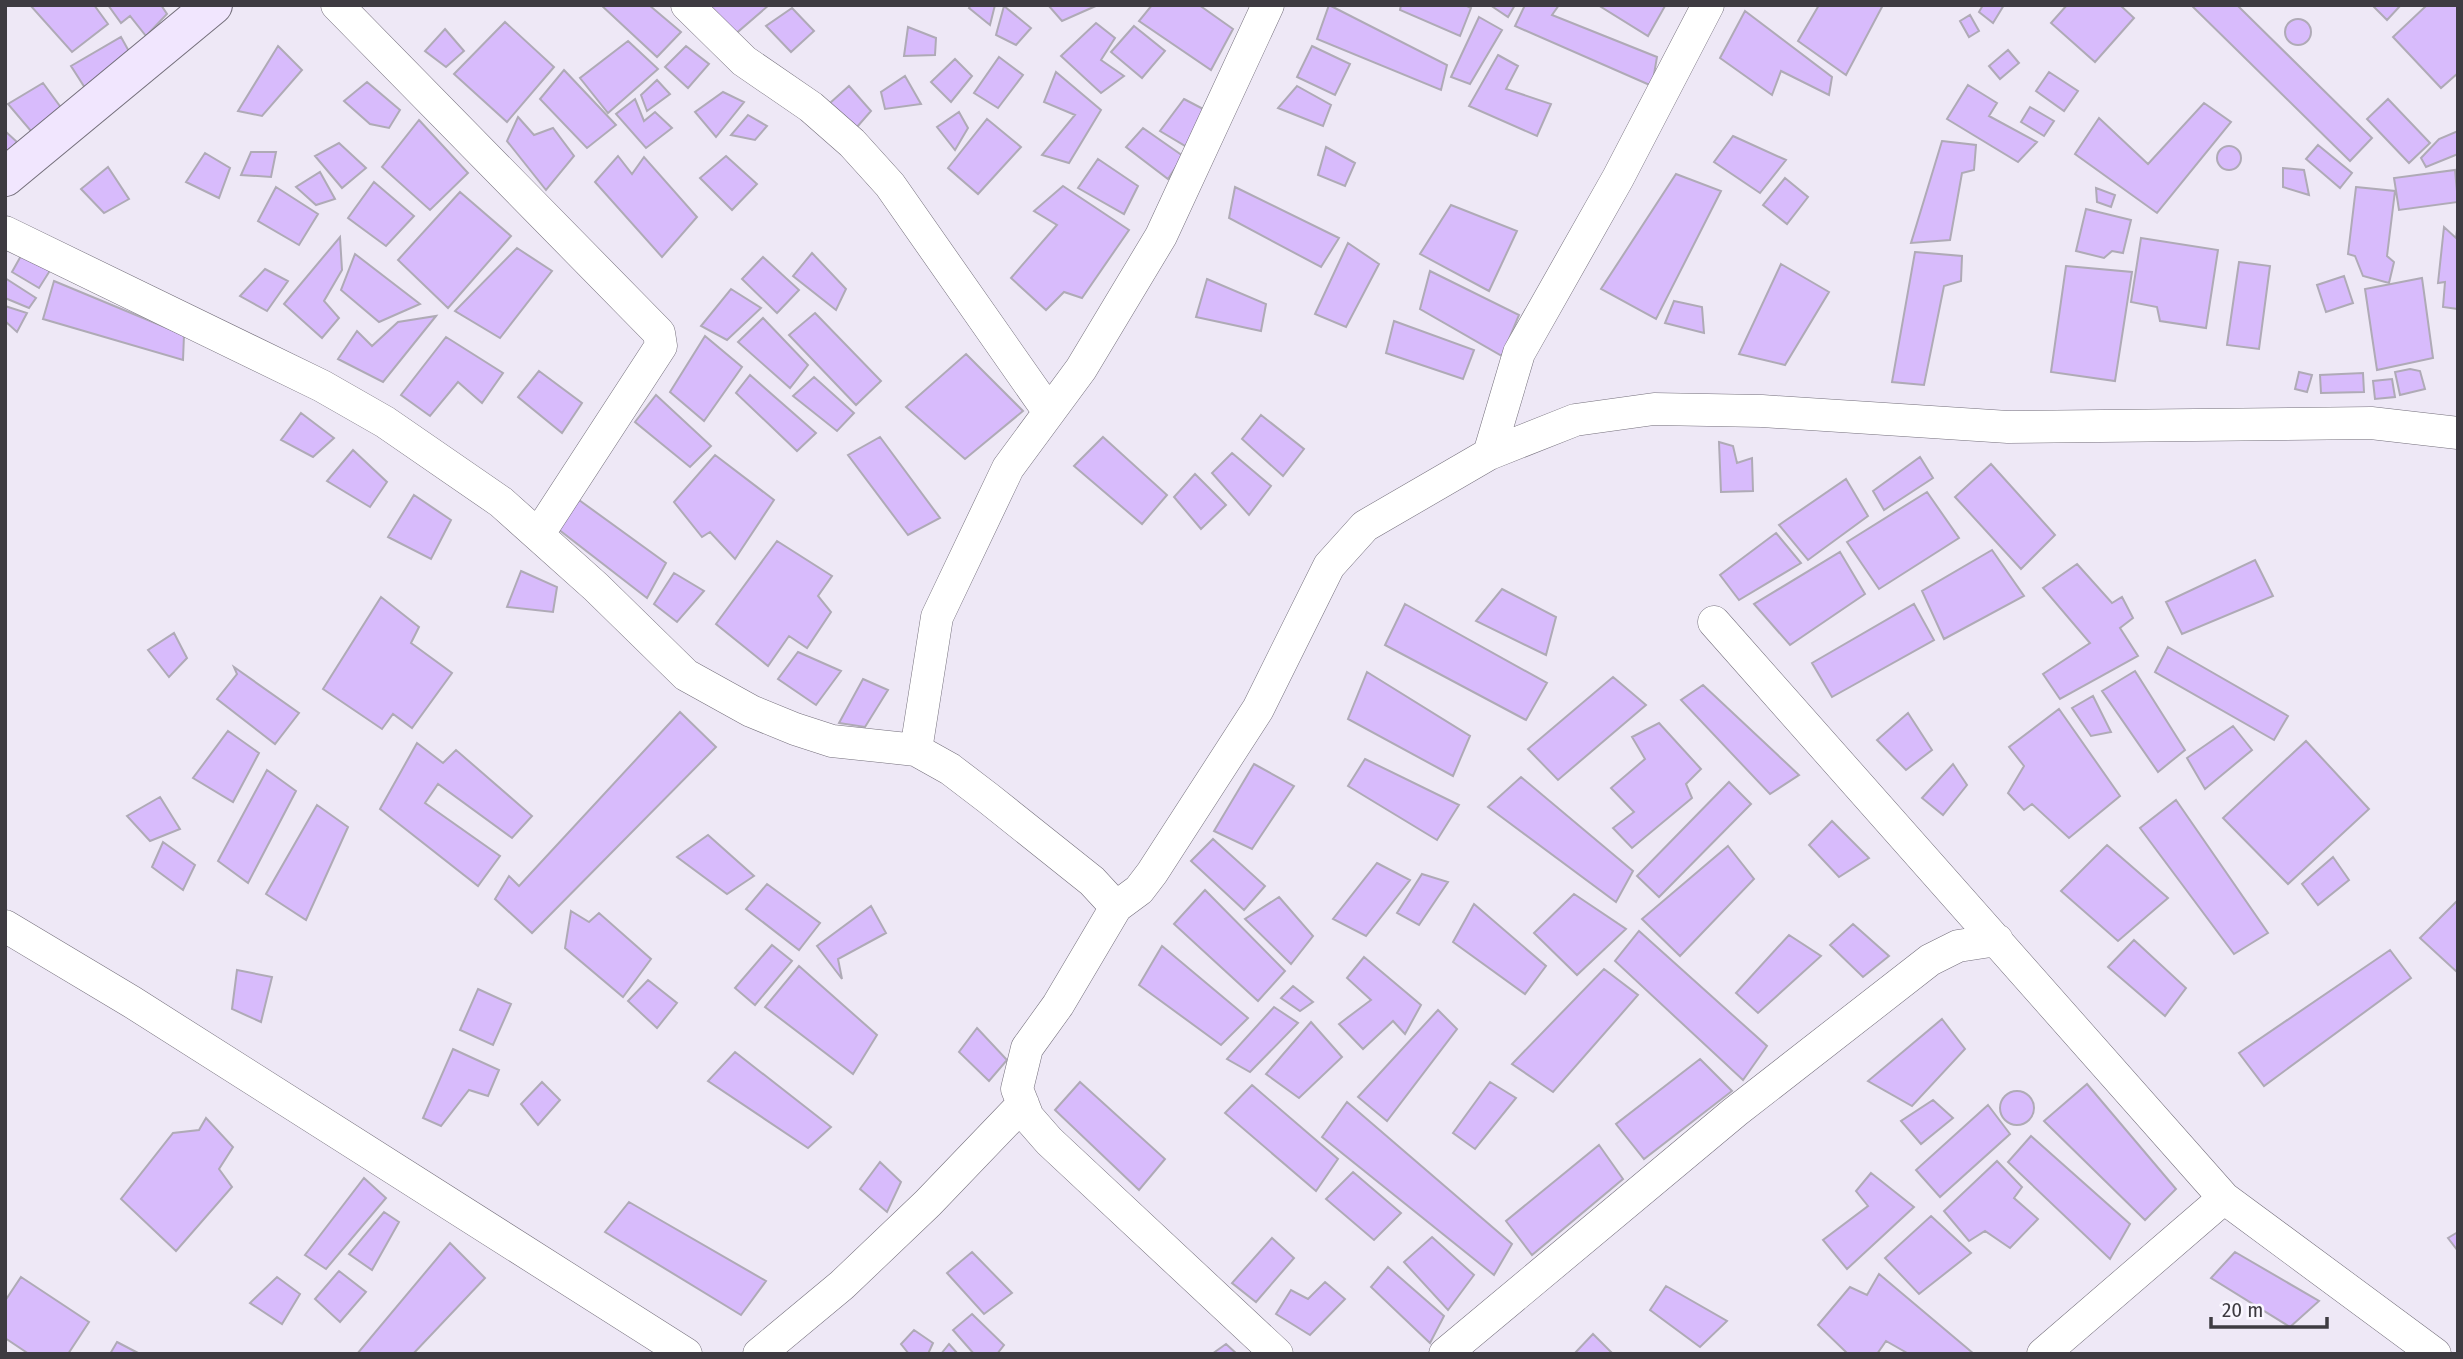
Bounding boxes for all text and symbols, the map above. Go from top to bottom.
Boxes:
scale bar [2211,1286,2326,1330]
text: 20 m [2222,1297,2263,1323]

